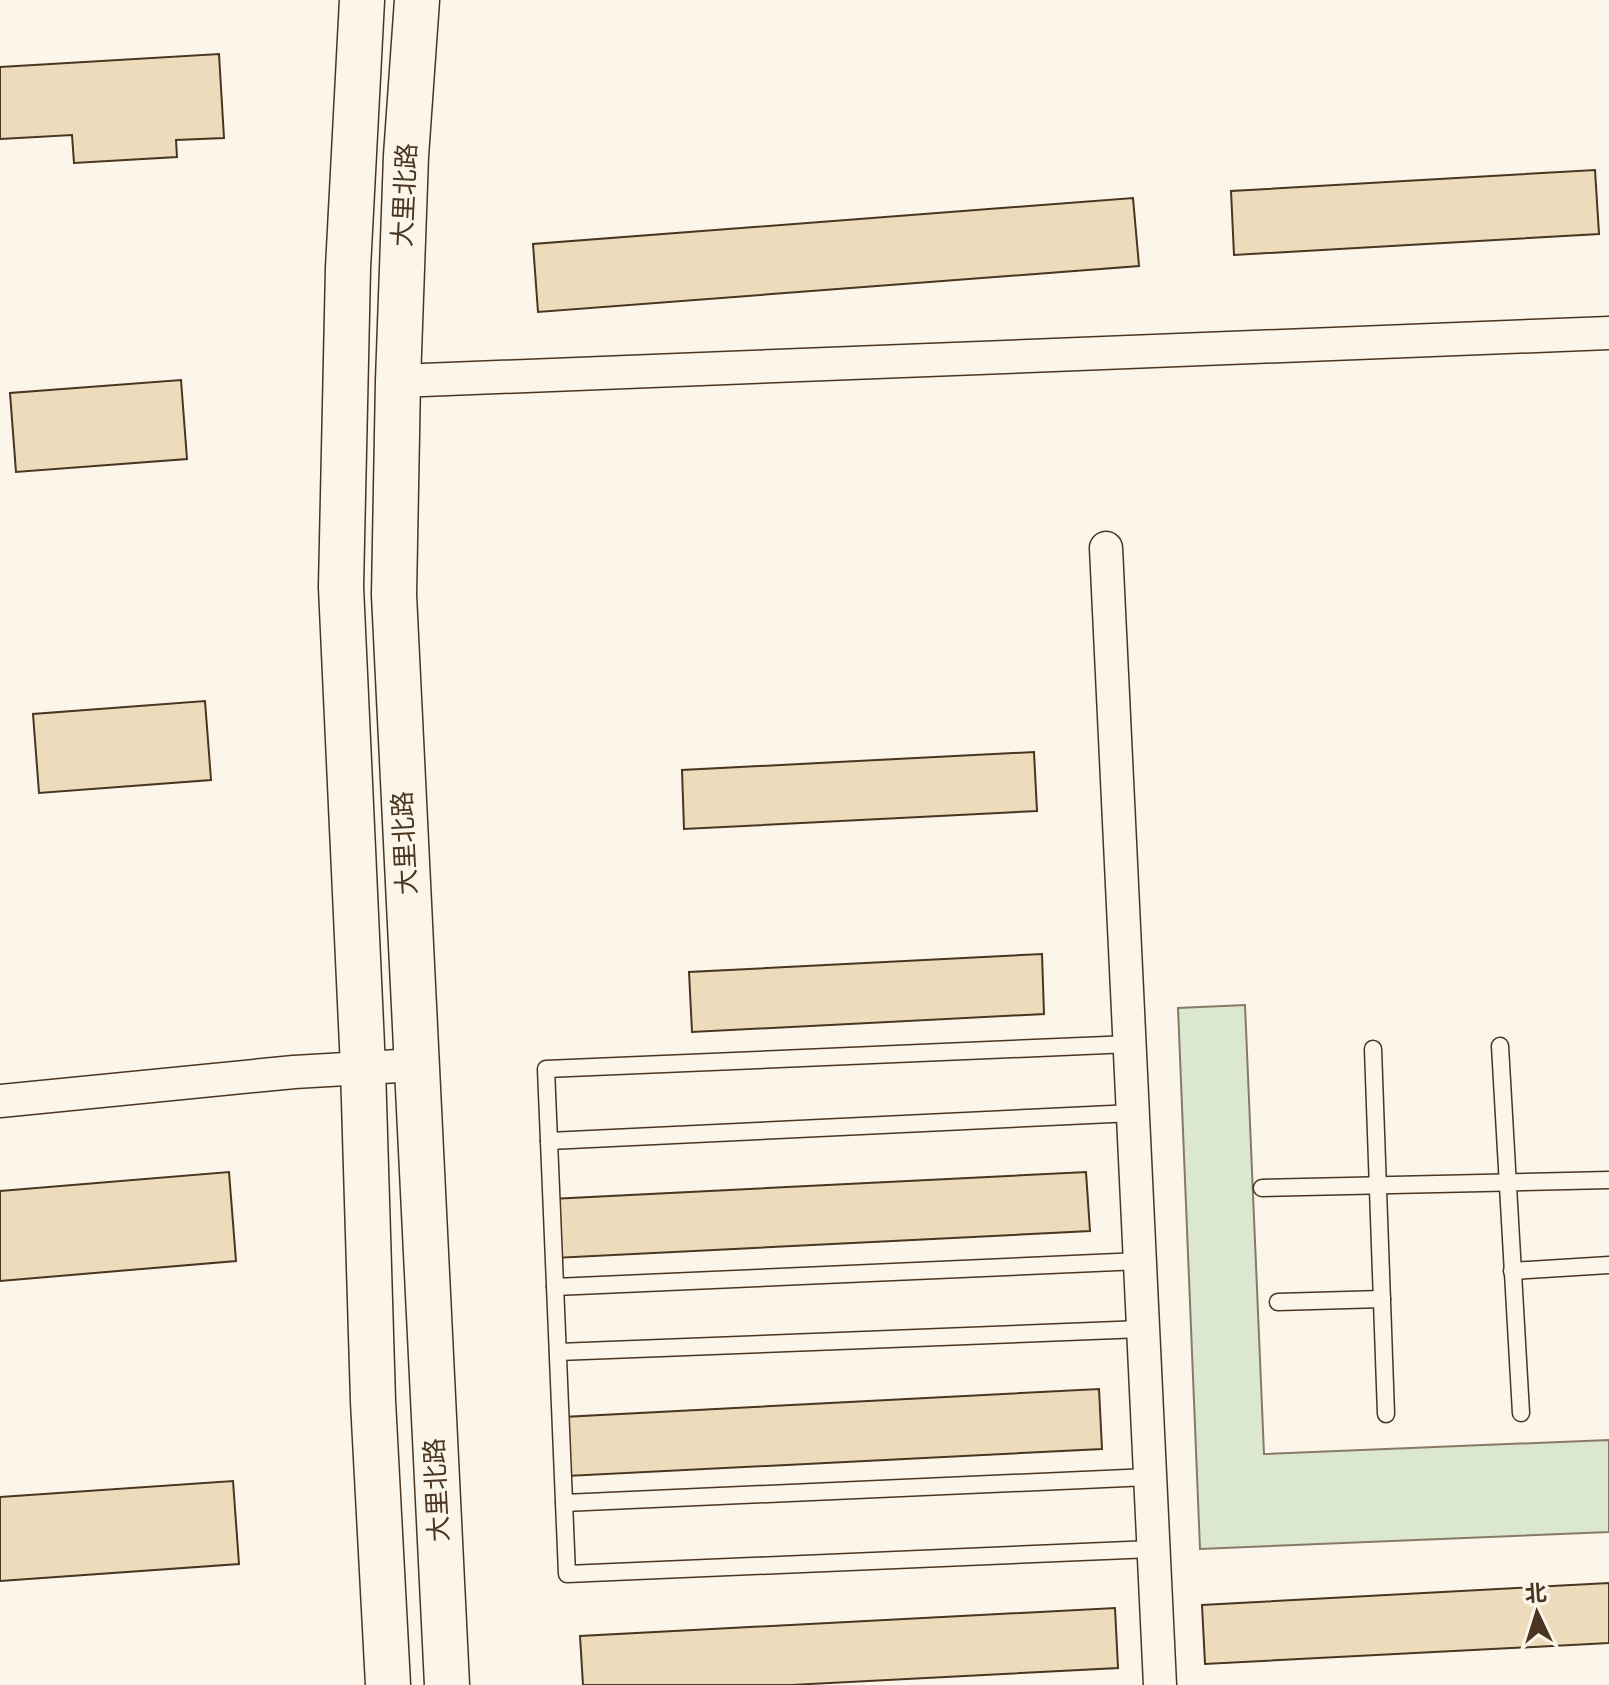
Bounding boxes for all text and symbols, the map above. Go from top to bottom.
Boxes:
street label: 大里北路 [387,142,423,248]
street label: 大里北路 [387,790,423,896]
street label: 大里北路 [419,1437,455,1543]
north arrow [1497,1573,1577,1653]
text: 北 [1524,1580,1548,1608]

